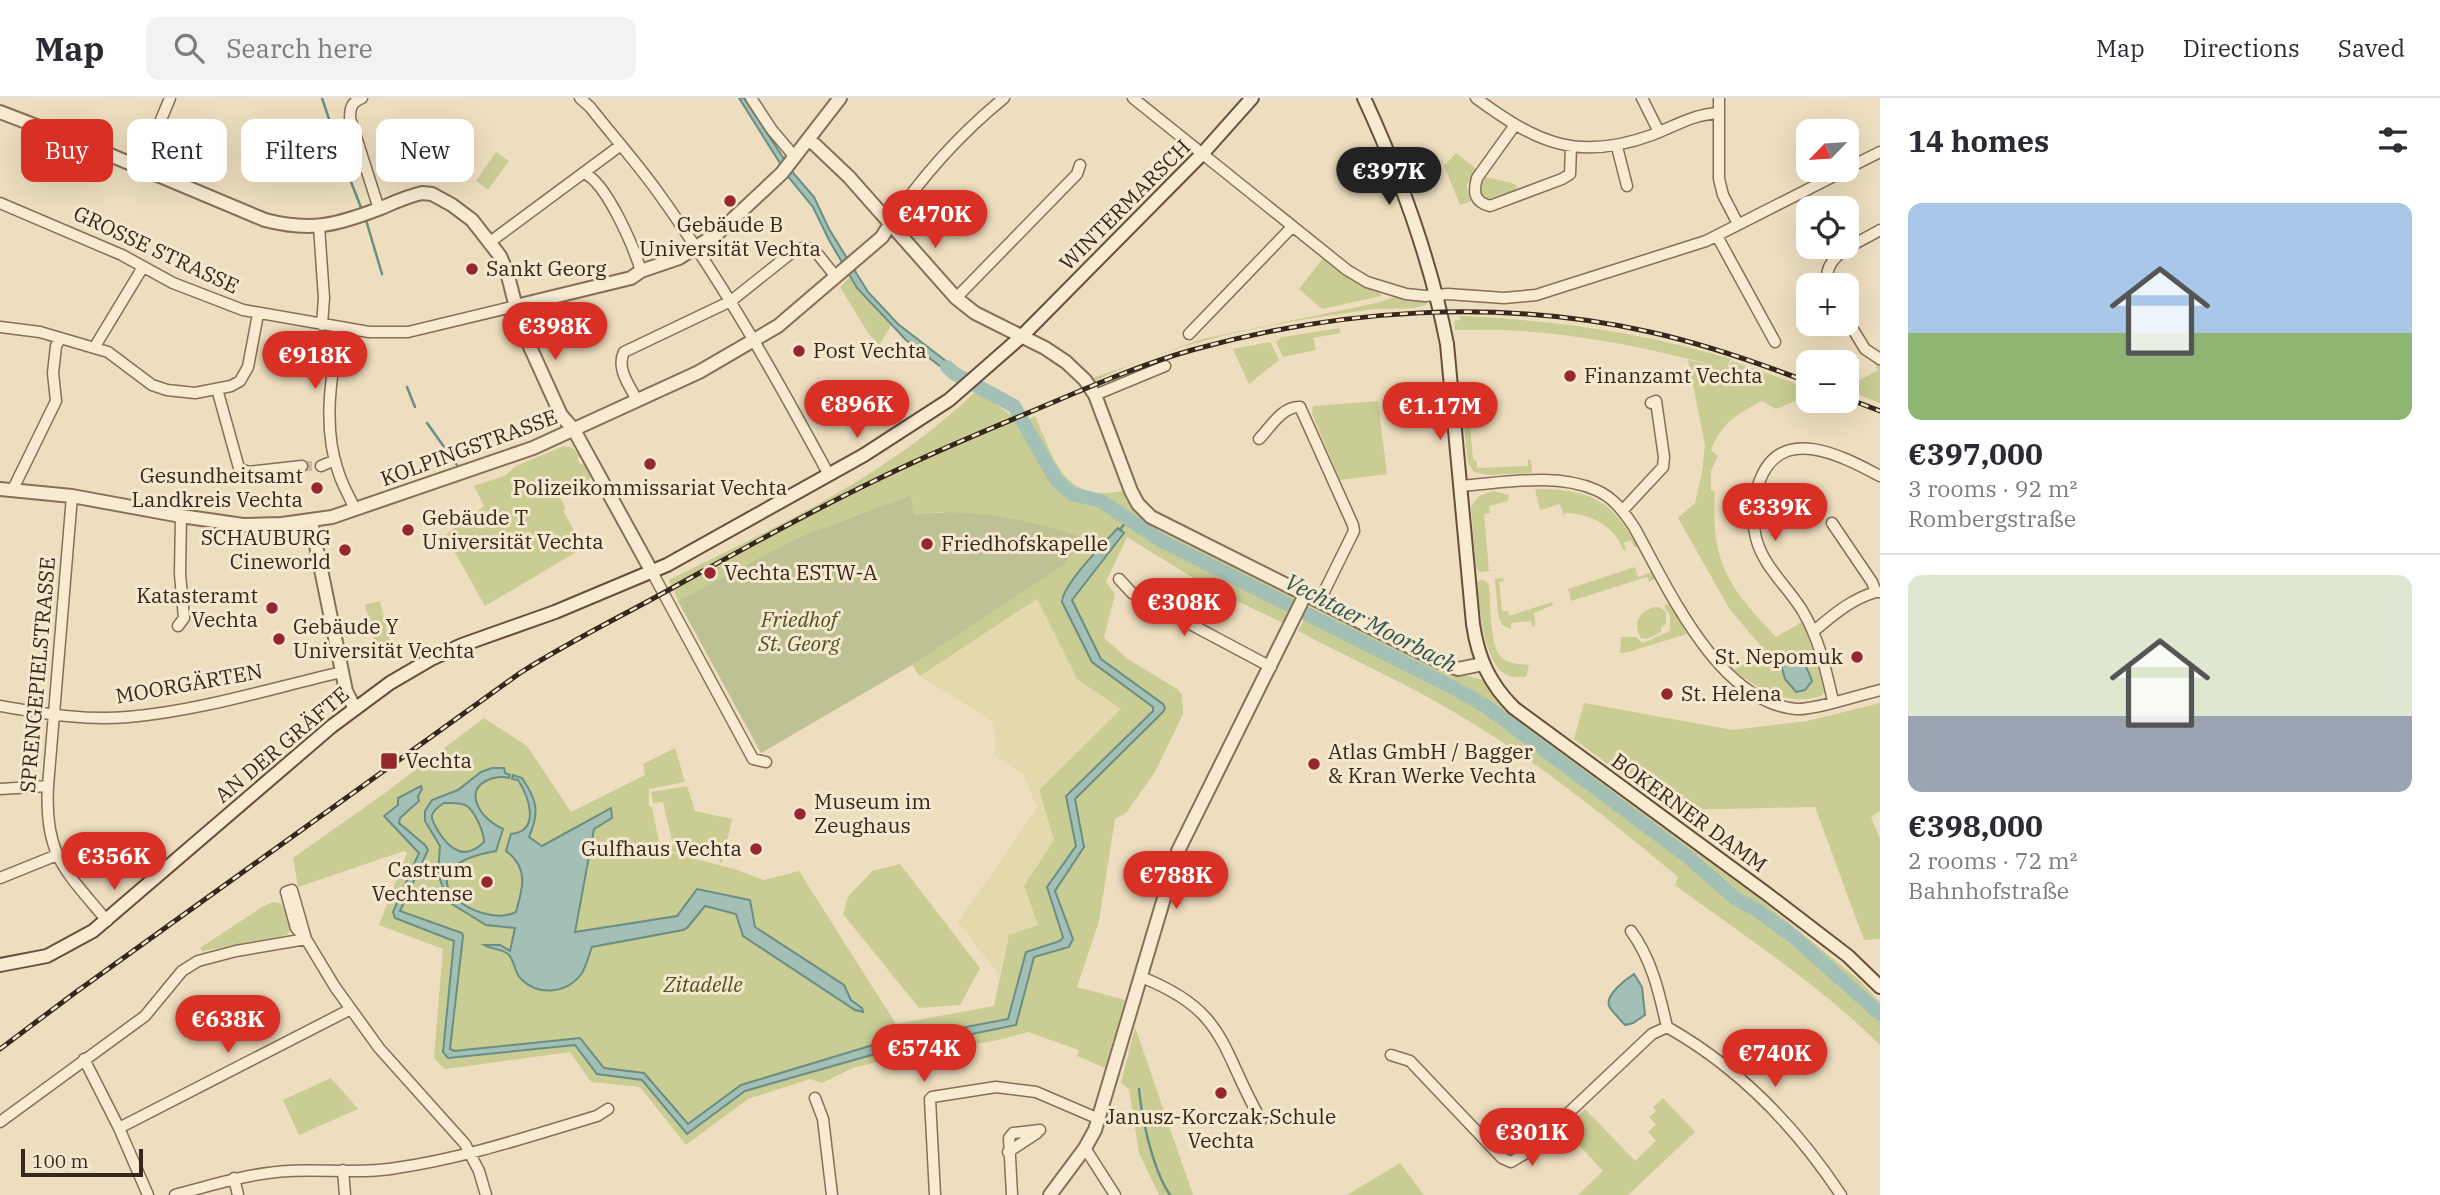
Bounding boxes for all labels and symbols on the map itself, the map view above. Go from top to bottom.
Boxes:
north arrow [1796,119,1858,182]
street label: WINTERMARSCH [1053,133,1196,276]
pin: €397K [1340,148,1438,207]
pin: €470K [886,190,984,250]
marker: Gebäude B Universität Vechta [722,193,738,209]
street label: GROSSE STRASSE [69,198,244,300]
place label: Gebäude B Universität Vechta [639,210,821,262]
place label: Sankt Georg [486,254,607,282]
marker: Sankt Georg [464,261,480,277]
pin: €398K [506,302,604,362]
pin: €918K [266,331,364,391]
place label: Post Vechta [813,336,927,364]
marker: Post Vechta [791,343,807,359]
place label: Finanzamt Vechta [1584,361,1763,389]
marker: Finanzamt Vechta [1562,368,1578,384]
pin: €896K [808,380,906,440]
pin: €1.17M [1383,382,1497,442]
street label: KOLPINGSTRASSE [376,402,561,492]
marker: Polizeikommissariat Vechta [642,456,658,472]
place label: Gesundheitsamt Landkreis Vechta [131,461,303,513]
place label: Polizeikommissariat Vechta [513,473,787,501]
marker: Gesundheitsamt Landkreis Vechta [309,480,325,496]
pin: €339K [1726,484,1824,543]
place label: Gebäude T Universität Vechta [422,503,604,555]
marker: Gebäude T Universität Vechta [400,522,416,538]
place label: SCHAUBURG Cineworld [201,523,331,575]
place label: Friedhofskapelle [941,529,1108,557]
marker: Friedhofskapelle [919,536,935,552]
marker: SCHAUBURG Cineworld [337,542,353,558]
street label: SPRENGEPIELSTRASSE [13,556,61,794]
place label: Vechta ESTW-A [724,558,878,586]
marker: Vechta ESTW-A [702,565,718,581]
water label: Vechtaer Moorbach [1280,566,1463,679]
pin: €308K [1135,578,1233,638]
place label: Katasteramt Vechta [136,581,258,633]
marker: Katasteramt Vechta [264,600,280,616]
park label: Friedhof St. Georg [757,605,841,657]
place label: Gebäude Y Universität Vechta [293,612,475,664]
marker: Gebäude Y Universität Vechta [271,631,287,647]
place label: St. Nepomuk [1715,642,1844,670]
marker: St. Nepomuk [1849,649,1865,665]
street label: MOORGÄRTEN [113,656,265,710]
place label: St. Helena [1681,679,1782,707]
street label: AN DER GRÄFTE [208,680,354,809]
marker: St. Helena [1659,686,1675,702]
place label: Atlas GmbH / Bagger & Kran Werke Vechta [1328,737,1536,789]
place label: Vechta [405,746,472,774]
street label: BOKERNER DAMM [1606,746,1773,878]
marker: Vechta [379,751,399,771]
marker: Atlas GmbH / Bagger & Kran Werke Vechta [1306,756,1322,772]
place label: Museum im Zeughaus [814,787,931,839]
marker: Museum im Zeughaus [792,806,808,822]
pin: €356K [65,832,163,892]
place label: Gulfhaus Vechta [581,834,742,862]
marker: Gulfhaus Vechta [748,841,764,857]
pin: €788K [1127,852,1225,911]
place label: Castrum Vechtense [371,855,473,907]
marker: Castrum Vechtense [479,874,495,890]
park label: Zitadelle [662,970,743,998]
pin: €638K [179,996,277,1055]
pin: €574K [875,1024,973,1084]
pin: €740K [1726,1030,1824,1089]
marker: Janusz-Korczak-Schule Vechta [1213,1085,1229,1101]
place label: Janusz-Korczak-Schule Vechta [1106,1102,1336,1154]
pin: €301K [1483,1108,1581,1168]
scale bar [21,1146,144,1178]

